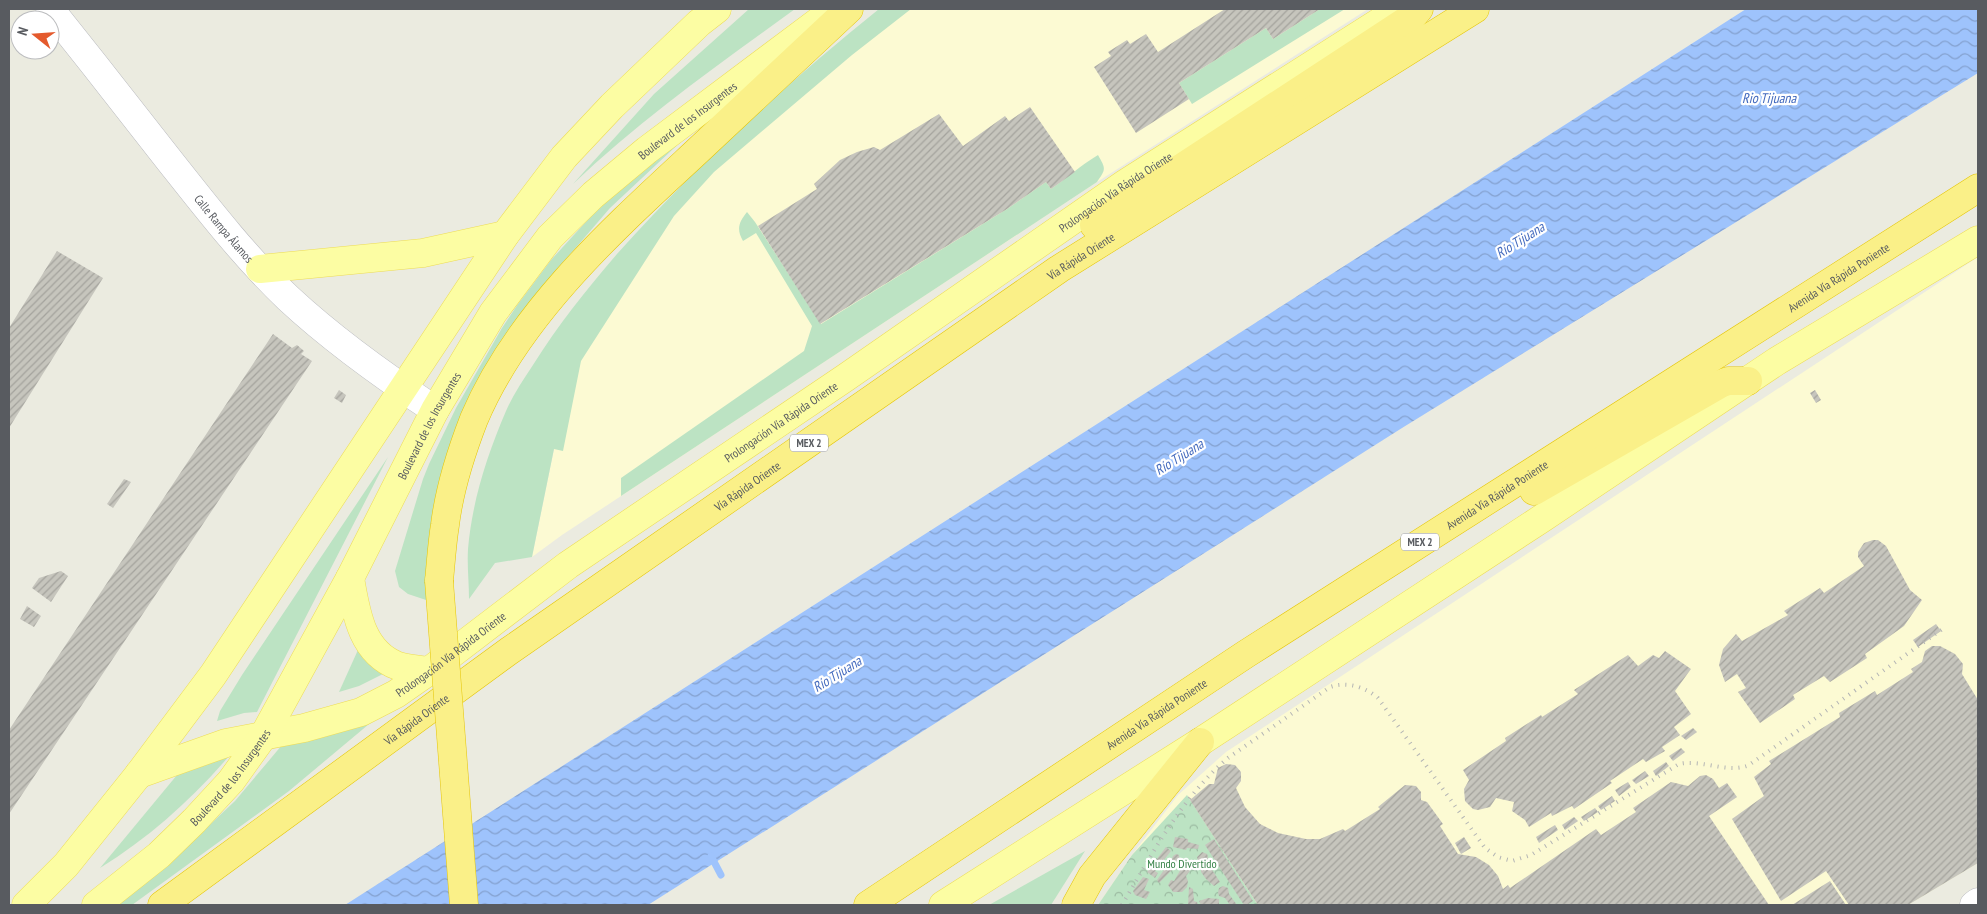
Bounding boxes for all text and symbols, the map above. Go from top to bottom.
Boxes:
north arrow [10,10,60,60]
text: N [13,25,32,37]
street label: Boulevard de los Insurgentes [635,78,739,162]
water label: Rio Tijuana [1742,89,1797,107]
street label: Prolongación Vía Rápida Oriente [1056,148,1175,235]
street label: Calle Rampa Álamos [192,191,257,265]
water label: Río Tijuana [1492,217,1549,262]
street label: Vía Rápida Oriente [1043,229,1117,283]
street label: Avenida Vía Rápida Poniente [1785,239,1892,315]
street label: Boulevard de los Insurgentes [394,369,464,482]
street label: Prolongación Vía Rápida Oriente [721,378,840,465]
road number: MEX 2 [790,434,828,452]
water label: Río Tijuana [1151,434,1208,479]
street label: Avenida Vía Rápida Poniente [1443,456,1550,532]
street label: Vía Rápida Oriente [710,457,783,514]
road number: MEX 2 [1401,534,1439,550]
street label: Prolongación Vía Rápida Oriente [392,608,508,700]
water label: Río Tijuana [809,651,866,696]
street label: Avenida Vía Rápida Poniente [1103,675,1209,752]
street label: Vía Rápida Oriente [380,690,452,748]
street label: Boulevard de los Insurgentes [187,727,273,829]
park label: Mundo Divertido [1147,856,1217,871]

